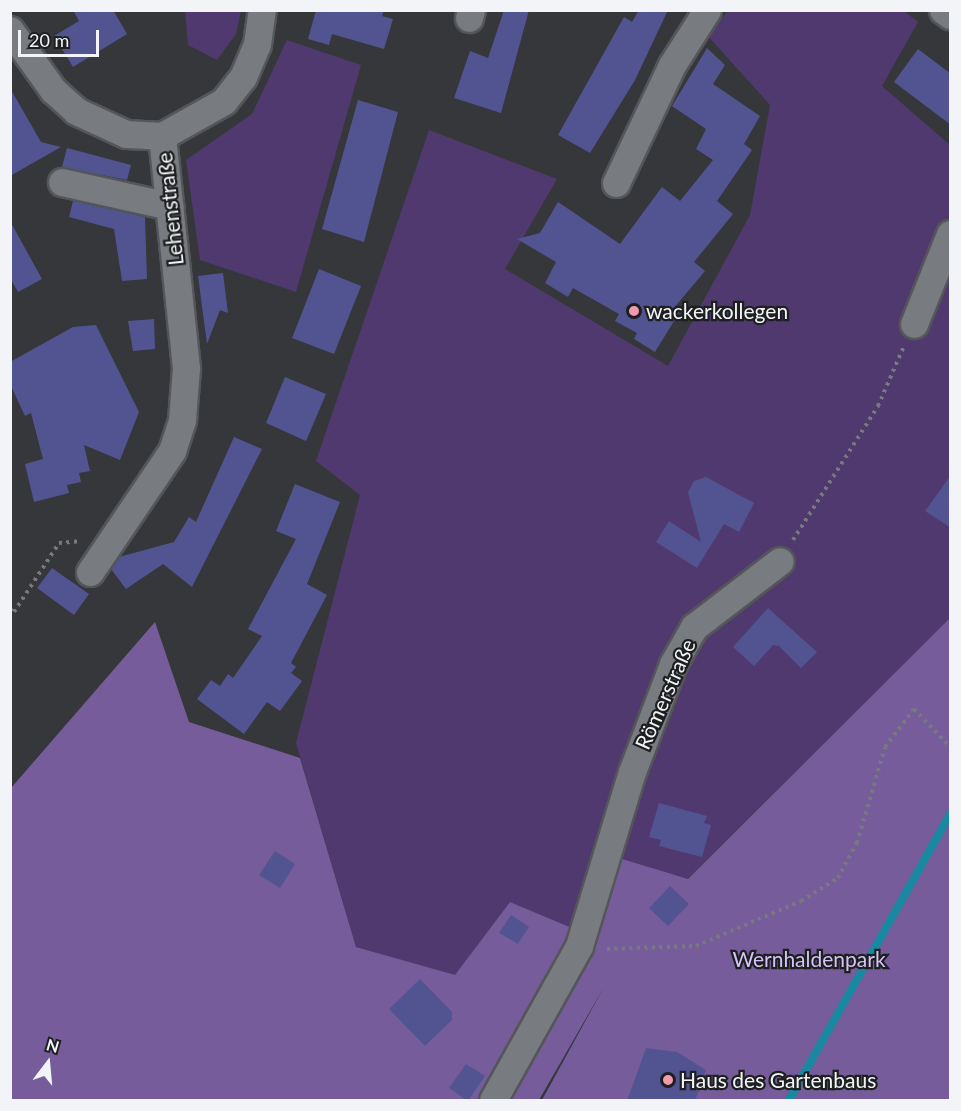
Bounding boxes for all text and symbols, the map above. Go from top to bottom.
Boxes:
scale bar [21,18,102,56]
text: 20 m [29,29,69,51]
street label: Lehenstraße [152,151,188,267]
place label: wackerkollegen [646,298,788,324]
marker: wackerkollegen [627,304,641,318]
street label: Römerstraße [629,635,701,753]
park label: Wernhaldenpark [732,946,886,972]
north arrow [18,1033,78,1093]
text: N [45,1034,62,1056]
place label: Haus des Gartenbaus [680,1067,876,1093]
marker: Haus des Gartenbaus [661,1073,675,1087]

